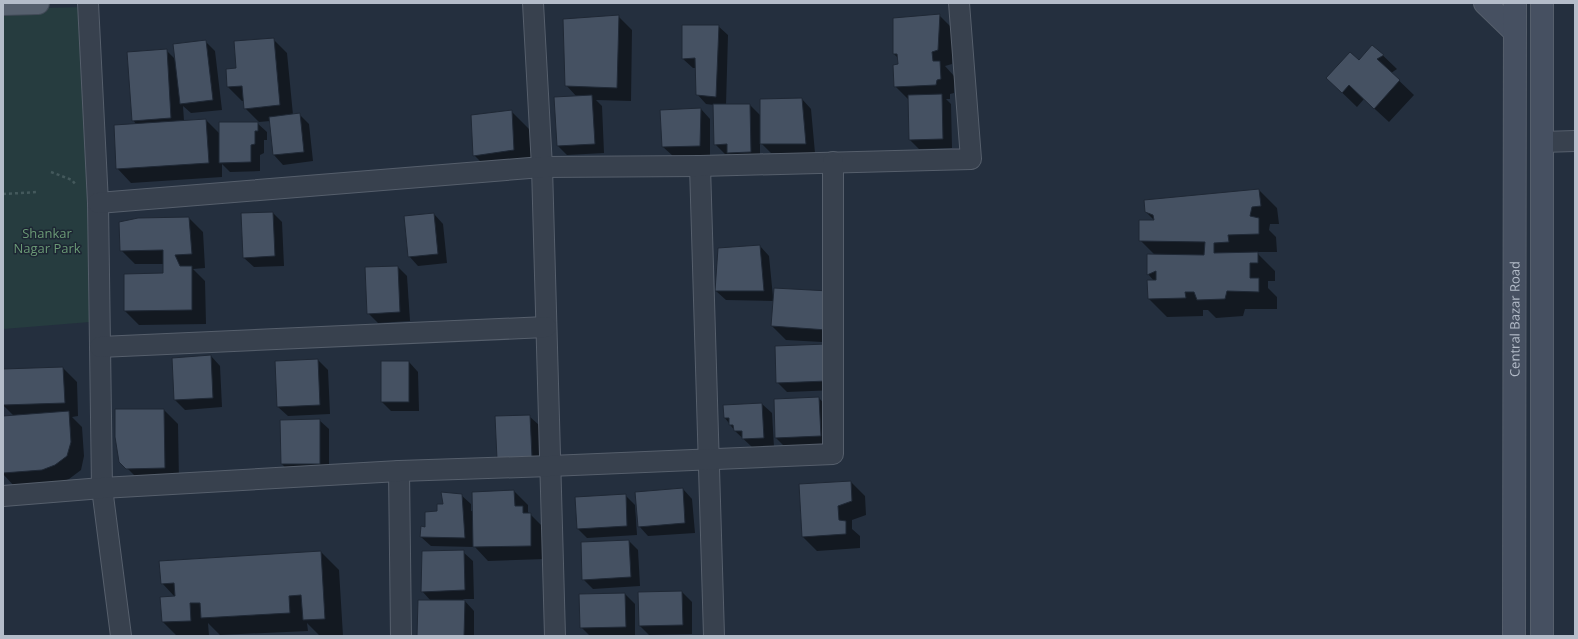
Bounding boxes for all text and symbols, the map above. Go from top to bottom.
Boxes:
park label: Shankar Nagar Park [13,224,81,257]
street label: Central Bazar Road [1505,261,1524,377]

